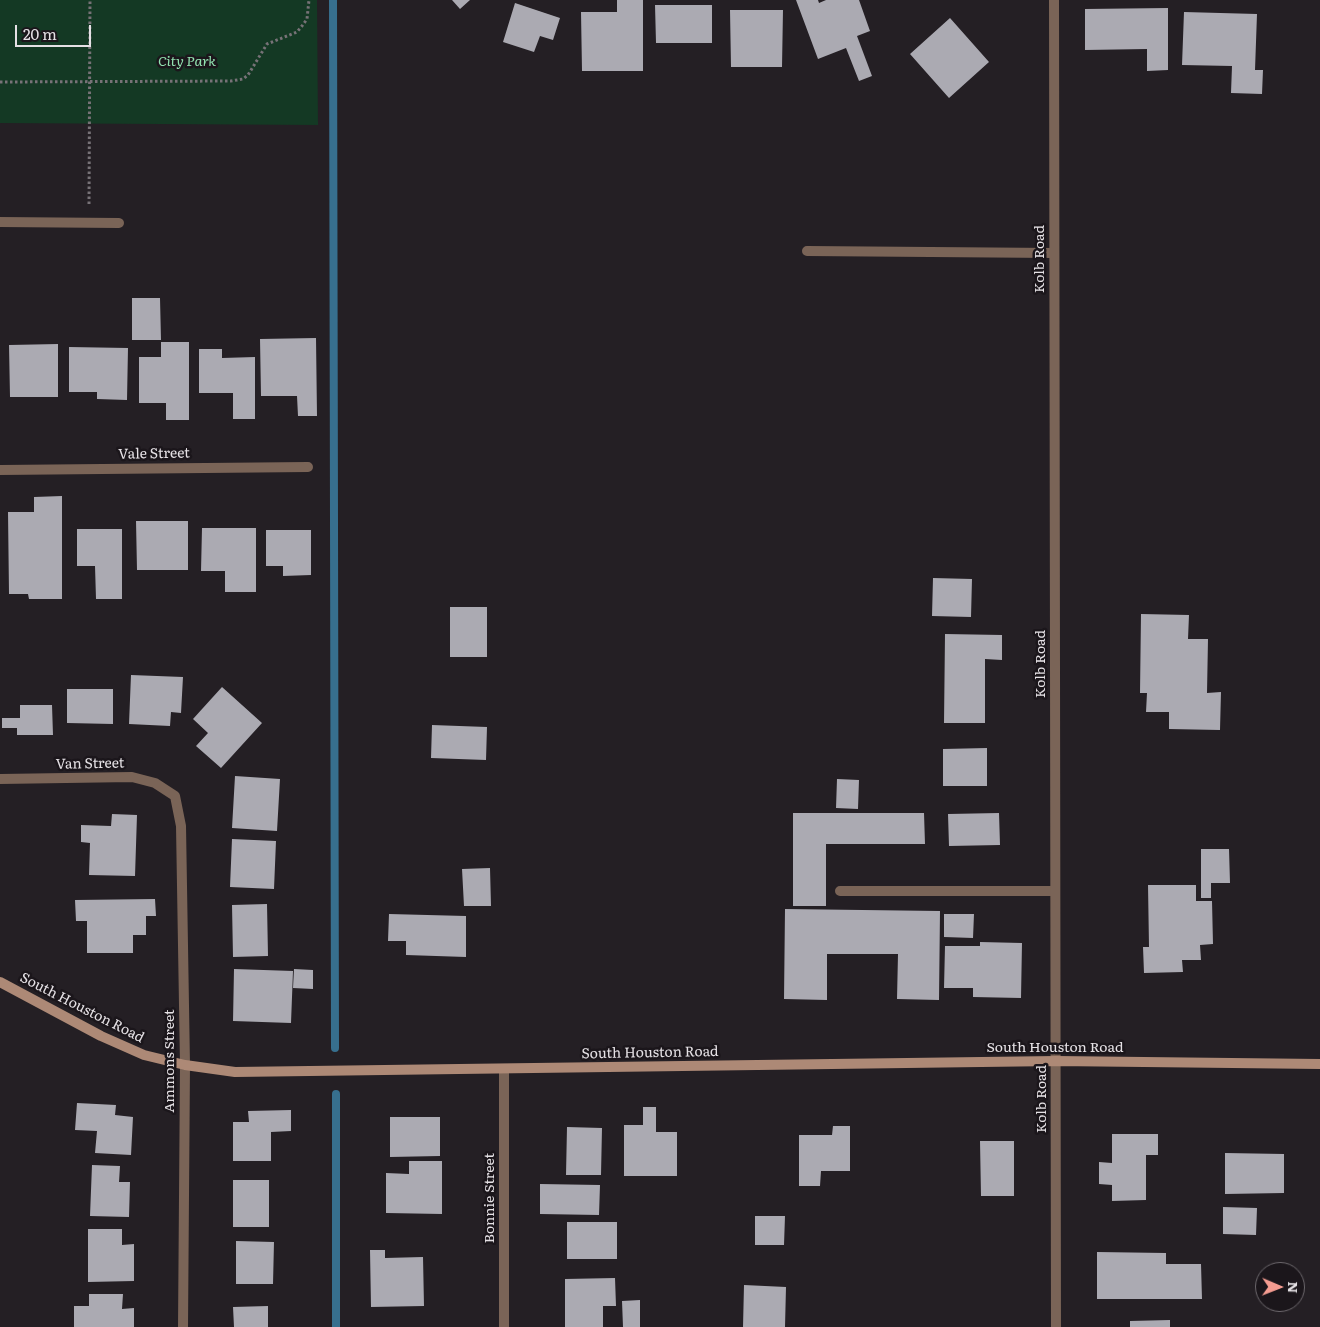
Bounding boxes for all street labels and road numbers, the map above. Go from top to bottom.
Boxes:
street label: Kolb Road [1032,225,1048,293]
street label: Vale Street [118,445,190,463]
street label: Kolb Road [1033,630,1049,698]
street label: Van Street [55,755,125,773]
street label: South Houston Road [17,969,147,1047]
street label: Ammons Street [162,1009,178,1113]
street label: South Houston Road [986,1040,1124,1056]
street label: South Houston Road [581,1043,719,1063]
street label: Kolb Road [1034,1065,1050,1133]
street label: Bonnie Street [482,1153,498,1243]

